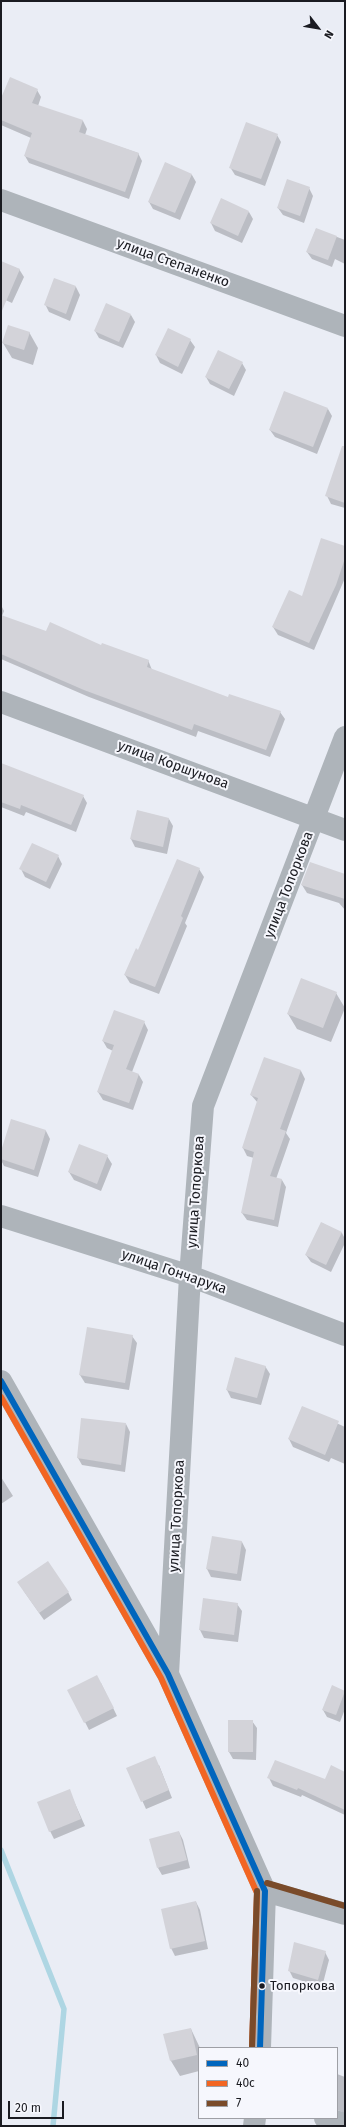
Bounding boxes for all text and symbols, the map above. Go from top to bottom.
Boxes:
north arrow [298,8,338,48]
text: N [321,28,336,41]
street label: улица Степаненко [114,235,232,291]
street label: улица Коршунова [115,737,231,793]
street label: улица Топоркова [261,829,317,941]
street label: улица Топоркова [184,1135,208,1249]
street label: улица Гончарука [119,1246,229,1298]
street label: улица Топоркова [166,1459,188,1573]
place label: Топоркова [270,1978,335,1994]
marker: Топоркова [257,1981,267,1991]
legend [198,2047,338,2119]
text: 40 [236,2056,249,2070]
text: 40с [236,2076,255,2090]
scale bar [10,2093,66,2119]
text: 7 [236,2096,241,2110]
text: 20 m [15,2101,41,2115]

